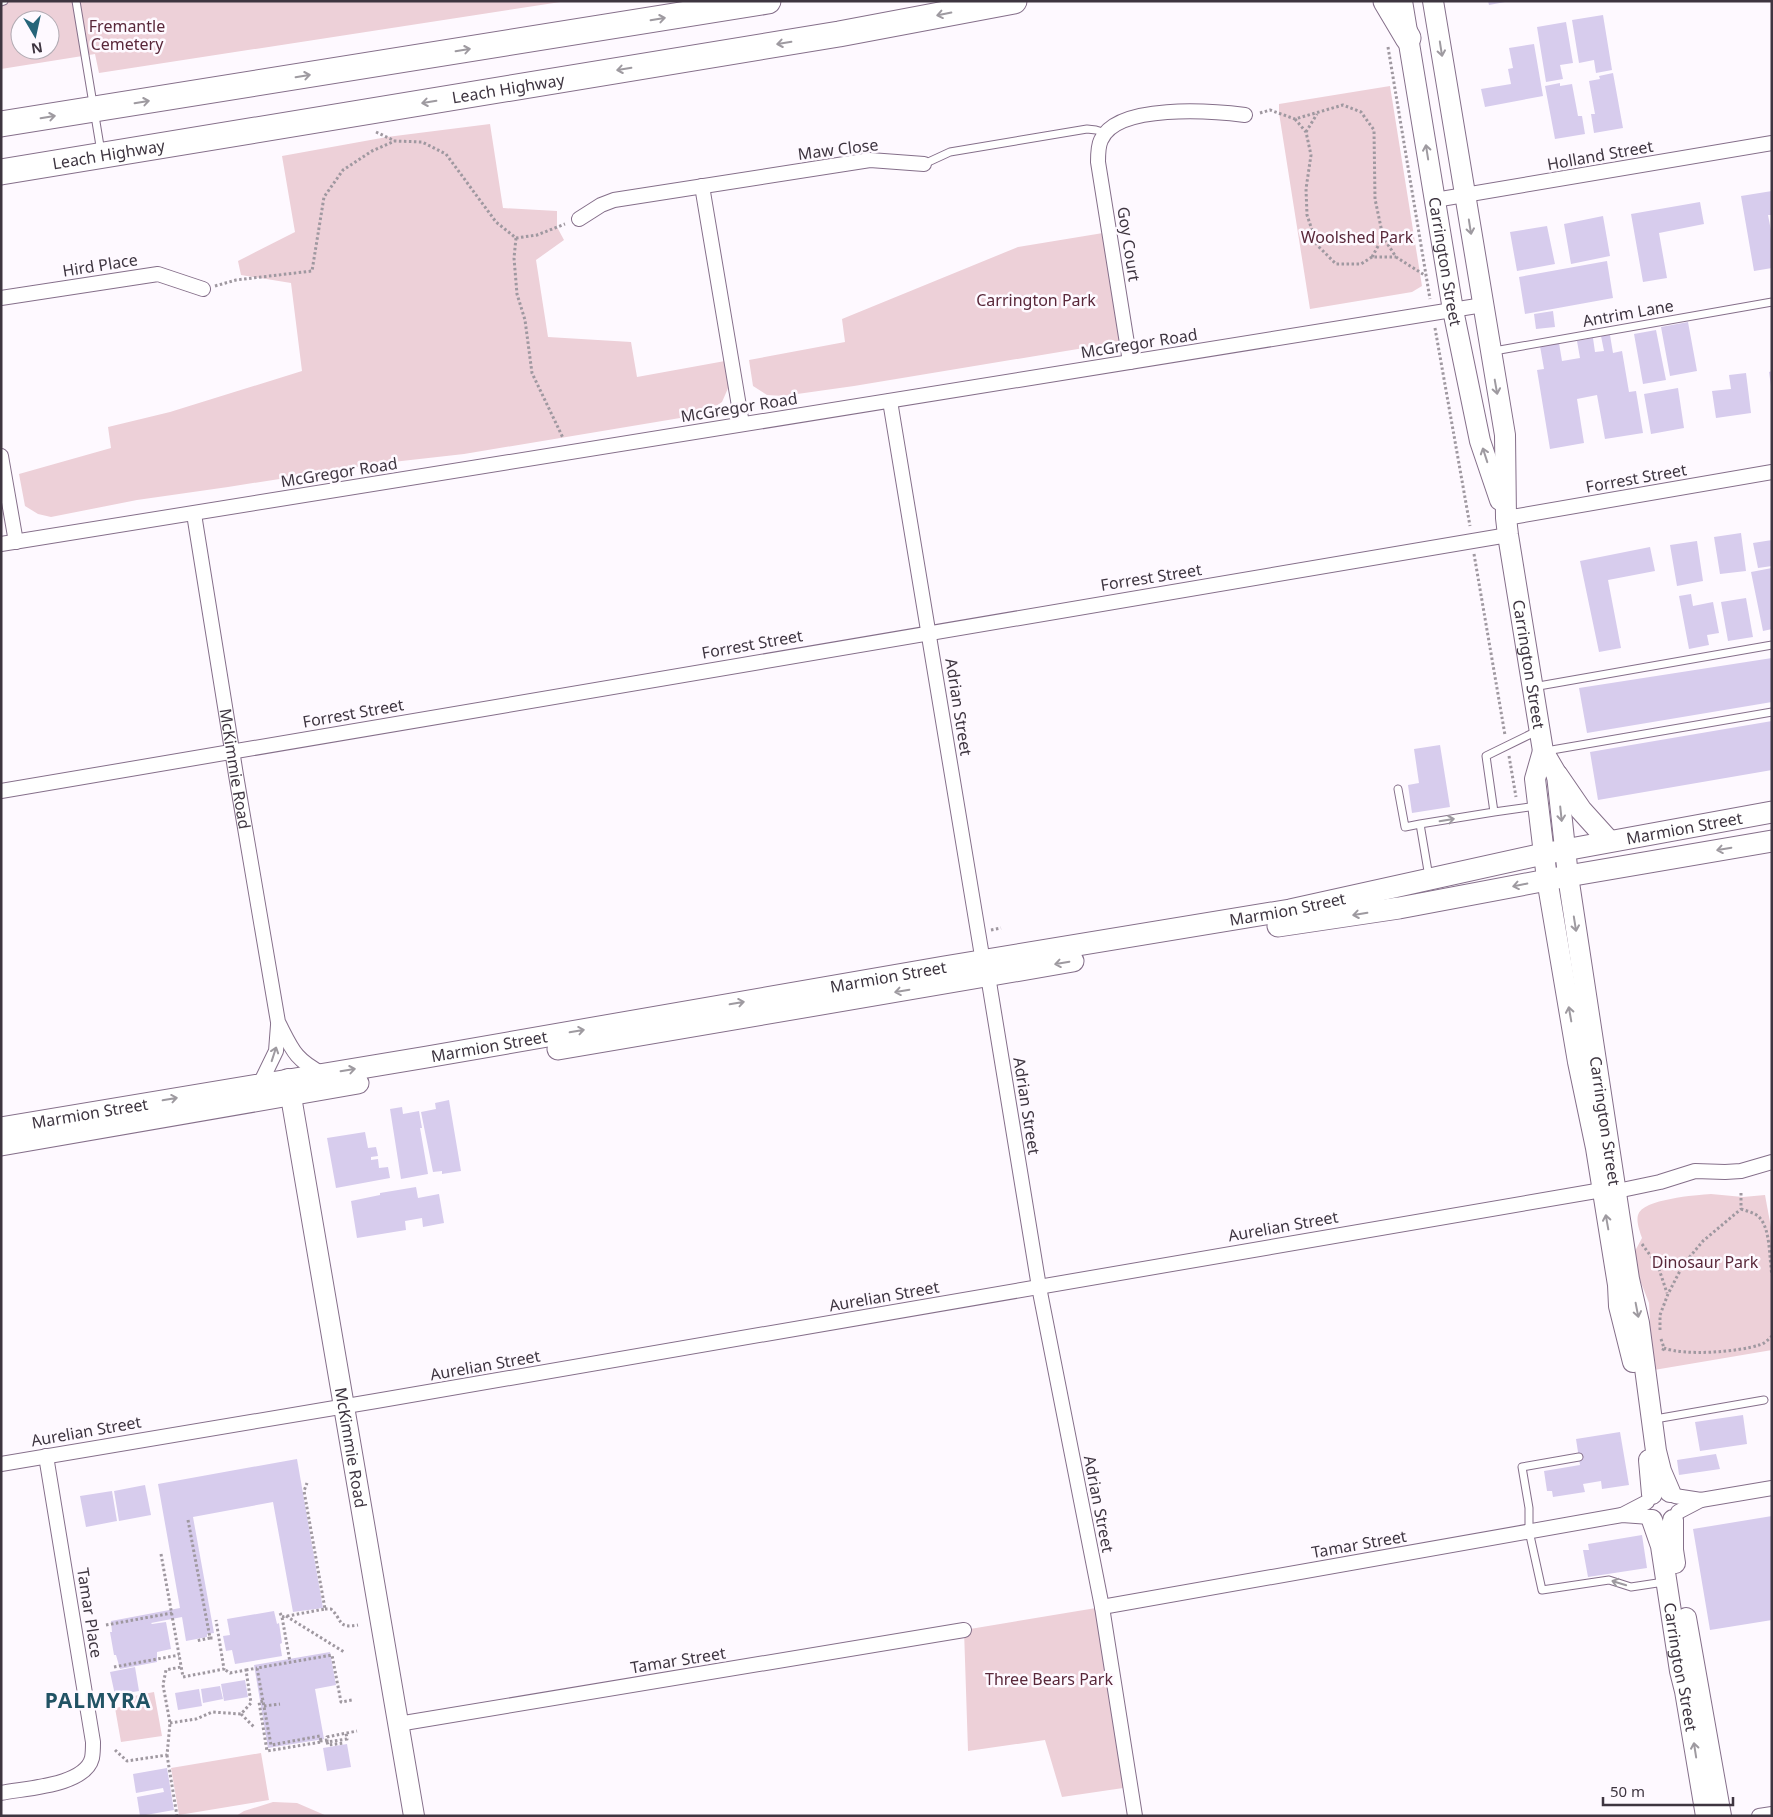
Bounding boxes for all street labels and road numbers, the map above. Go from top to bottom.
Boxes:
street label: Leach Highway [450,68,567,109]
street label: Maw Close [797,133,879,165]
street label: Leach Highway [51,134,167,174]
street label: Holland Street [1545,135,1655,175]
street label: Carrington Street [1424,195,1467,328]
street label: Goy Court [1112,205,1146,283]
street label: Hird Place [61,248,139,282]
street label: Antrim Lane [1581,294,1675,332]
street label: McGregor Road [1079,323,1199,363]
street label: McGregor Road [679,387,799,427]
street label: McGregor Road [279,452,399,492]
street label: Forrest Street [1584,458,1688,498]
street label: Forrest Street [1099,558,1203,596]
street label: Carrington Street [1508,598,1550,731]
street label: Forrest Street [700,624,804,664]
street label: Adrian Street [940,657,978,758]
street label: Forrest Street [301,693,405,733]
street label: McKimmie Road [214,707,256,831]
street label: Marmion Street [1624,807,1744,850]
street label: Marmion Street [1228,887,1348,931]
street label: Marmion Street [828,956,948,998]
street label: Marmion Street [429,1025,549,1067]
street label: Carrington Street [1584,1055,1626,1187]
street label: Adrian Street [1008,1056,1046,1157]
street label: Marmion Street [30,1093,150,1134]
street label: Aurelian Street [1226,1205,1340,1247]
street label: Aurelian Street [827,1275,941,1317]
street label: Aurelian Street [428,1344,542,1386]
street label: McKimmie Road [330,1386,372,1510]
street label: Aurelian Street [29,1410,143,1452]
street label: Adrian Street [1079,1454,1119,1555]
street label: Tamar Street [1310,1525,1408,1563]
street label: Tamar Place [72,1566,108,1660]
street label: Carrington Street [1659,1601,1703,1733]
street label: Tamar Street [629,1642,727,1678]

